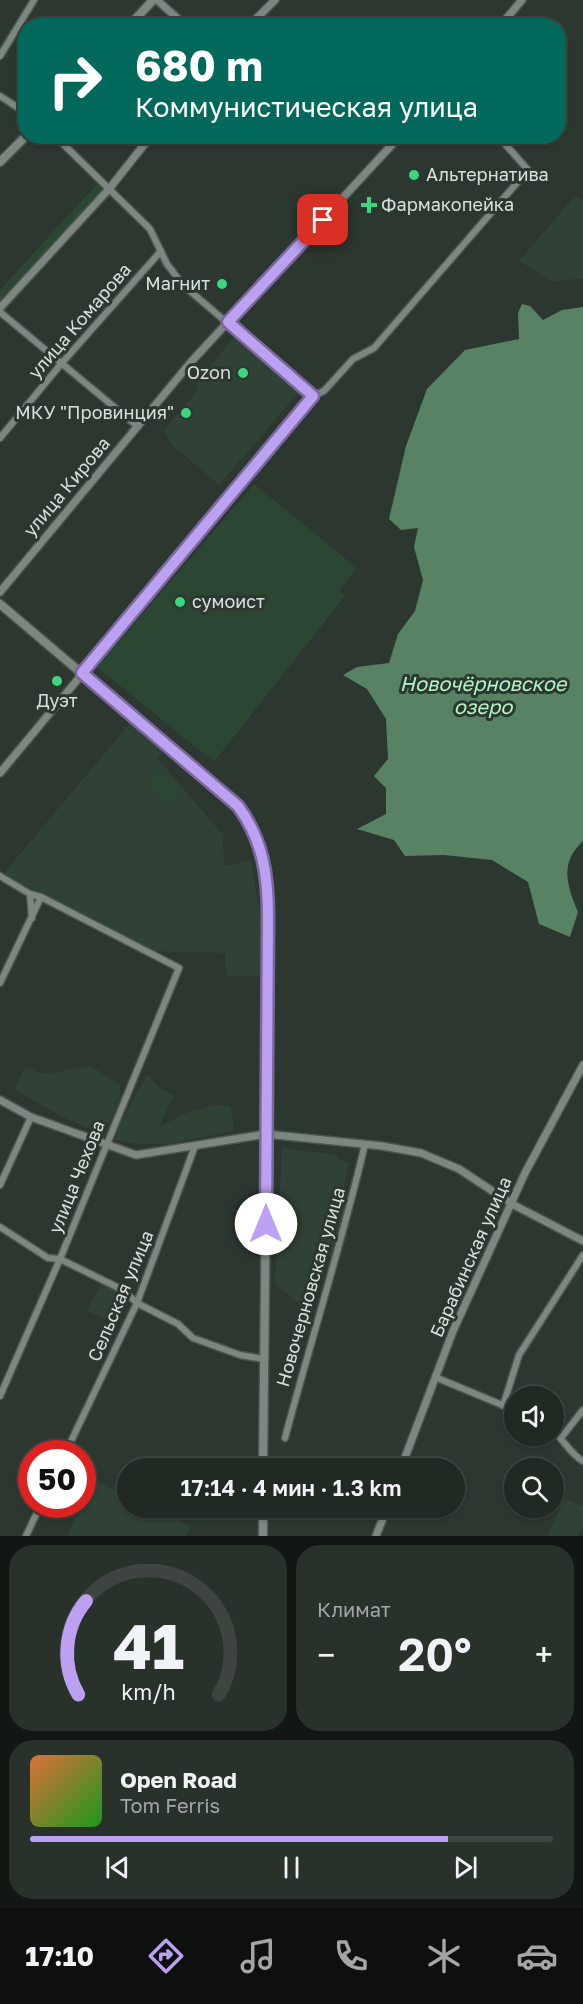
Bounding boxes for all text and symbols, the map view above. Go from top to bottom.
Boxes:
text: 680 m [135,40,263,90]
icon: right [36,42,114,120]
text: Коммунистическая улица [135,91,478,123]
place label: Альтернатива [426,163,549,185]
marker: Альтернатива [407,168,421,182]
place label: Фармакопейка [381,193,514,215]
pin [297,194,348,245]
marker: Фармакопейка [362,198,376,212]
icon: arrive [306,203,339,236]
street label: улица Комарова [23,258,135,383]
place label: Магнит [145,272,210,294]
marker: Магнит [215,277,229,291]
place label: Ozon [187,361,231,383]
marker: Ozon [236,366,250,380]
place label: МКУ "Провинция" [15,401,174,423]
marker: МКУ "Провинция" [179,406,193,420]
street label: улица Кирова [18,432,114,541]
place label: сумоист [192,590,265,612]
marker: сумоист [173,595,187,609]
water label: Новочёрновское озеро [400,671,568,718]
marker: Дуэт [50,674,64,688]
place label: Дуэт [37,689,78,711]
street label: улица Чехова [43,1117,109,1236]
street label: Барабинская улица [425,1173,515,1340]
street label: Новочерновская улица [271,1184,349,1389]
position arrow [234,1192,298,1256]
street label: Сельская улица [83,1227,158,1364]
map controls [504,1386,564,1518]
button: sound [504,1386,564,1446]
speed limit sign: 50 [18,1440,96,1518]
button: search [504,1458,564,1518]
text: 17:14 · 4 мин · 1.3 km [181,1474,401,1501]
text: Климат [317,1597,391,1621]
text: 41 [112,1608,184,1683]
text: 20° [398,1627,472,1681]
text: − [317,1635,335,1674]
text: + [535,1635,553,1674]
text: km/h [121,1679,175,1705]
text: Open Road [120,1766,237,1793]
text: Tom Ferris [120,1793,220,1817]
icon: previous [101,1851,134,1884]
icon: pause [275,1851,308,1884]
icon: next [449,1851,482,1884]
icon: directions [145,1935,187,1977]
icon: music [237,1935,279,1977]
icon: phone [330,1935,372,1977]
icon: climate [423,1935,465,1977]
icon: car [516,1935,558,1977]
text: 17:10 [25,1940,94,1972]

